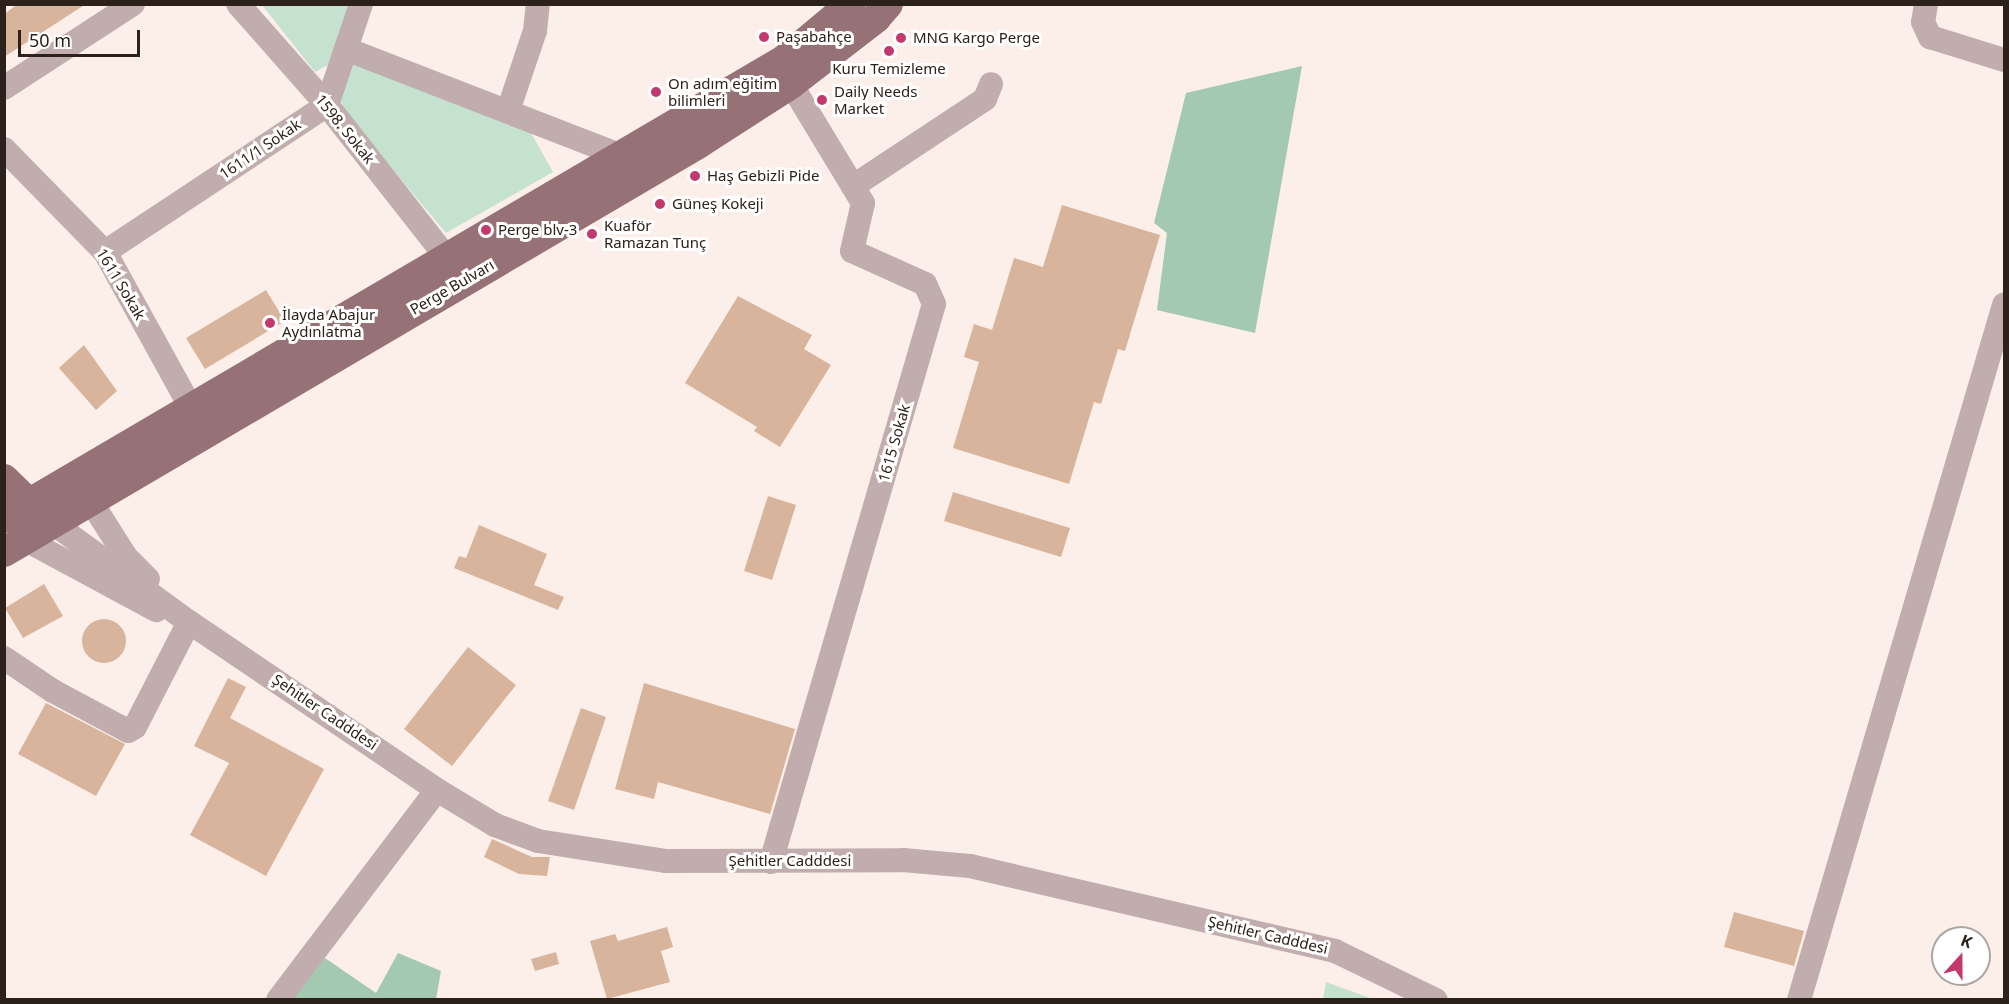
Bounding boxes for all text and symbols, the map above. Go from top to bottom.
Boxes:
scale bar [21,18,142,56]
text: 50 m [29,28,71,52]
place label: Paşabahçe [776,28,852,46]
place label: MNG Kargo Perge [913,29,1040,47]
marker: Paşabahçe [757,30,771,44]
marker: MNG Kargo Perge [894,31,908,45]
marker: Kuru Temizleme [882,44,896,58]
place label: Kuru Temizleme [832,60,946,78]
place label: On adım eğitim bilimleri [668,74,777,109]
place label: Daily Needs Market [834,82,917,117]
marker: On adım eğitim bilimleri [649,85,663,99]
street label: 1598. Sokak [312,91,378,167]
marker: Daily Needs Market [815,93,829,107]
street label: 1611/1 Sokak [216,115,304,183]
place label: Haş Gebizli Pide [707,167,819,185]
marker: Haş Gebizli Pide [688,169,702,183]
place label: Güneş Kokeji [672,195,764,213]
marker: Güneş Kokeji [653,197,667,211]
place label: Kuaför Ramazan Tunç [604,216,706,251]
place label: Perge blv-3 [498,221,577,239]
marker: Perge blv-3 [479,223,493,237]
marker: Kuaför Ramazan Tunç [585,227,599,241]
street label: 1611 Sokak [93,245,149,323]
street label: Perge Bulvarı [407,256,497,318]
place label: İlayda Abajur Aydınlatma [282,305,375,340]
marker: İlayda Abajur Aydınlatma [263,316,277,330]
street label: 1615 Sokak [874,402,914,484]
street label: Şehitler Cadddesi [269,670,381,754]
street label: Şehitler Cadddesi [729,852,851,870]
street label: Şehitler Cadddesi [1206,912,1330,958]
north arrow [1931,926,1991,986]
text: K [1958,929,1976,953]

